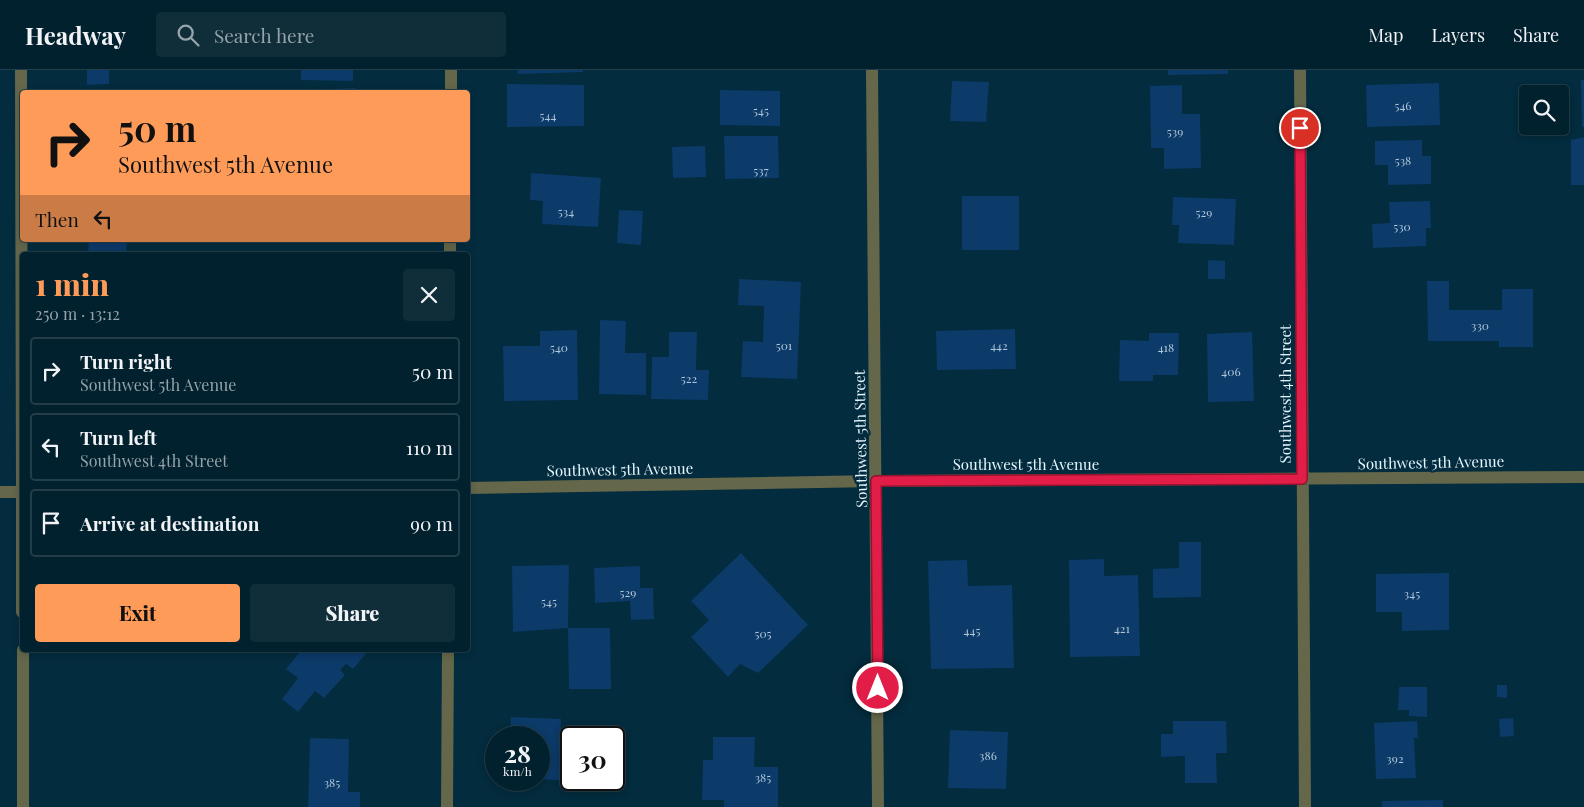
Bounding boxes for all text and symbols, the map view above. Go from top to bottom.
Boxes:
search box [156,12,506,57]
text: Headway [25,19,126,51]
icon: search [174,21,202,49]
text: Search here [214,22,314,48]
text: Map [1368,23,1403,47]
text: Layers [1431,23,1485,47]
text: Share [1513,23,1559,47]
map controls [1519,85,1569,135]
button: search [1519,85,1569,135]
house number: 546 [1394,97,1412,113]
house number: 545 [753,102,769,118]
text: 50 m [118,104,196,151]
house number: 544 [540,107,556,123]
pin [1279,107,1321,149]
icon: right [35,110,100,175]
icon: arrive [1286,114,1314,142]
house number: 539 [1167,123,1183,139]
text: Southwest 5th Avenue [118,149,333,179]
house number: 538 [1395,152,1411,168]
house number: 537 [753,162,769,178]
house number: 534 [558,203,574,219]
house number: 529 [1196,204,1212,220]
icon: left [89,205,117,233]
text: Then [35,206,79,232]
house number: 530 [1393,218,1411,234]
text: 1 min [35,264,109,304]
button: close [403,269,455,321]
text: 250 m · 13:12 [35,303,120,324]
house number: 330 [1471,317,1489,333]
street label: Southwest 4th Street [1275,324,1295,463]
house number: 501 [776,337,793,353]
house number: 442 [990,337,1008,353]
house number: 540 [550,339,568,355]
house number: 418 [1158,339,1174,355]
text: Turn right [80,348,172,374]
icon: right [37,357,65,385]
text: 50 m [412,358,453,384]
house number: 406 [1221,363,1241,379]
street label: Southwest 5th Street [849,369,871,508]
house number: 522 [681,370,697,386]
text: Southwest 5th Avenue [80,374,236,395]
text: Turn left [80,424,157,450]
icon: left [37,433,65,461]
text: 110 m [406,434,453,460]
text: Southwest 4th Street [80,450,228,471]
street label: Southwest 5th Avenue [1358,451,1504,473]
street label: Southwest 5th Avenue [953,454,1099,474]
street label: Southwest 5th Avenue [547,458,693,480]
icon: arrive [37,509,65,537]
text: Arrive at destination [80,510,260,536]
text: 90 m [410,510,453,536]
button: Exit [35,584,240,642]
button: Share [250,584,455,642]
house number: 529 [620,584,636,600]
house number: 345 [1404,585,1420,601]
house number: 545 [541,593,557,609]
house number: 421 [1114,620,1131,636]
house number: 445 [964,622,980,638]
house number: 505 [754,625,772,641]
position arrow [851,661,903,713]
speed limit sign: 30 [560,726,625,791]
text: 28 [504,736,531,769]
house number: 386 [979,747,997,763]
house number: 392 [1386,750,1404,766]
text: km/h [503,763,532,779]
house number: 385 [755,769,771,785]
house number: 385 [324,774,340,790]

